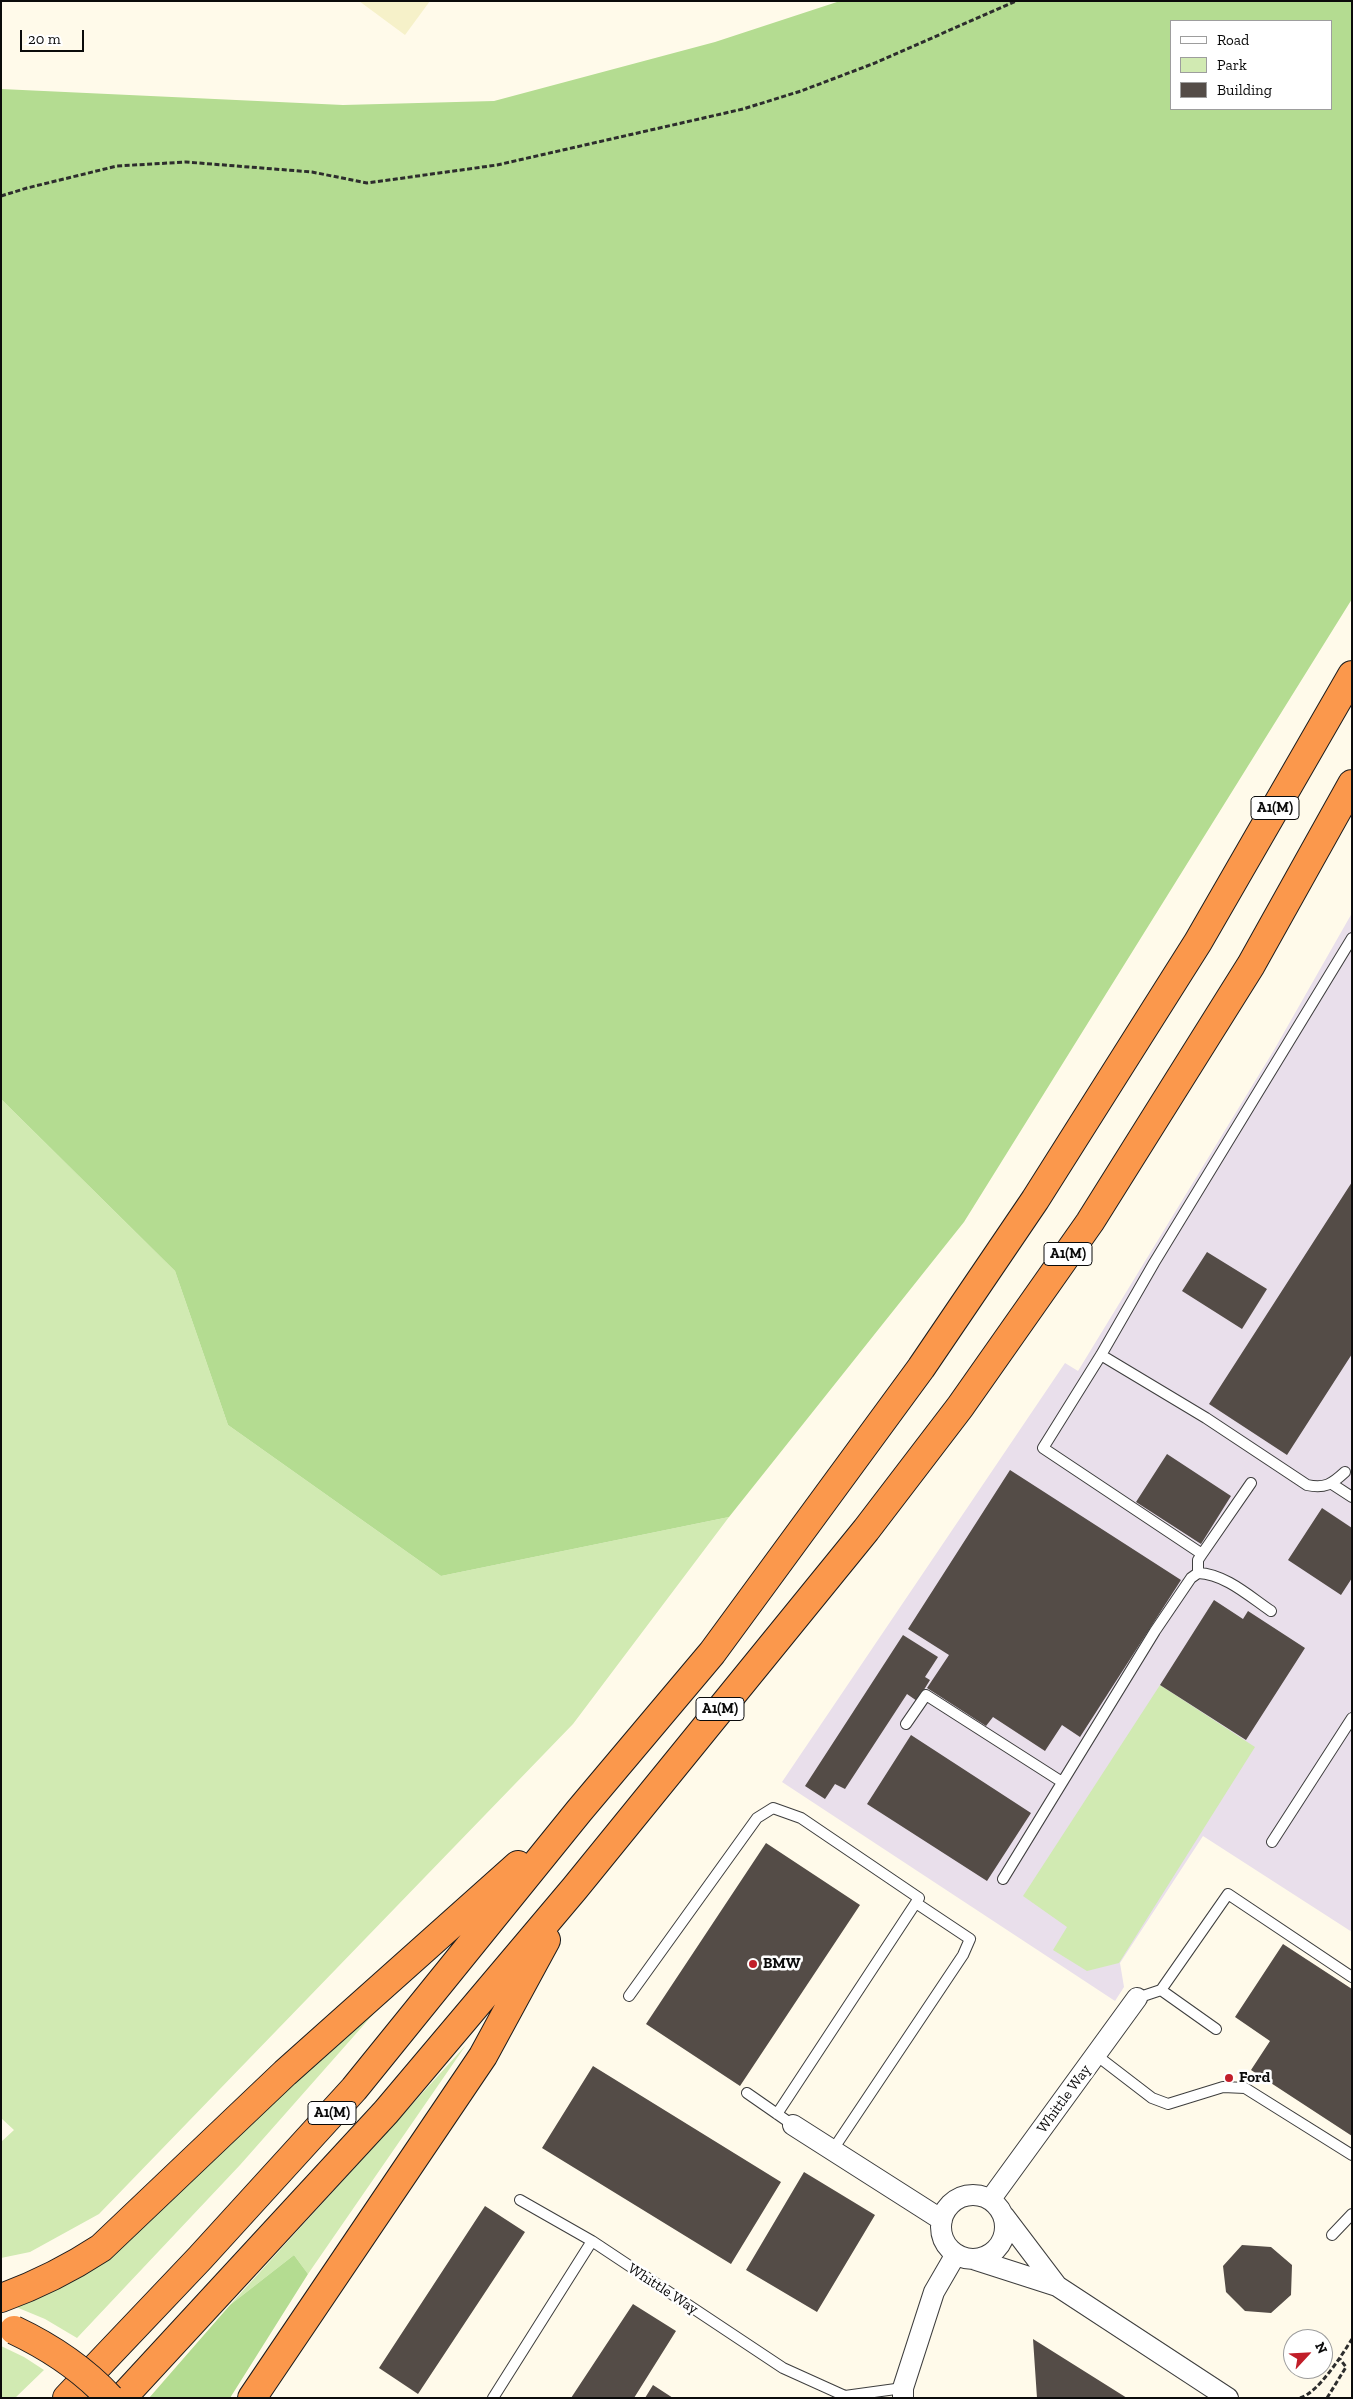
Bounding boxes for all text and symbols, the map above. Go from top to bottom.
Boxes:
scale bar [22,20,86,52]
legend [1170,20,1333,110]
text: 20 m [28,30,61,48]
text: Road [1217,31,1249,49]
text: Park [1217,56,1247,74]
text: Building [1217,81,1272,99]
road number: A1(M) [1251,796,1299,820]
road number: A1(M) [1044,1242,1092,1266]
road number: A1(M) [696,1698,744,1720]
place label: BMW [763,1955,801,1973]
marker: BMW [747,1958,759,1970]
street label: Whittle Way [1033,2061,1095,2137]
place label: Ford [1239,2069,1270,2087]
marker: Ford [1223,2072,1235,2084]
road number: A1(M) [308,2102,356,2124]
street label: Whittle Way [624,2260,702,2318]
north arrow [1283,2329,1333,2379]
text: N [1311,2339,1331,2356]

